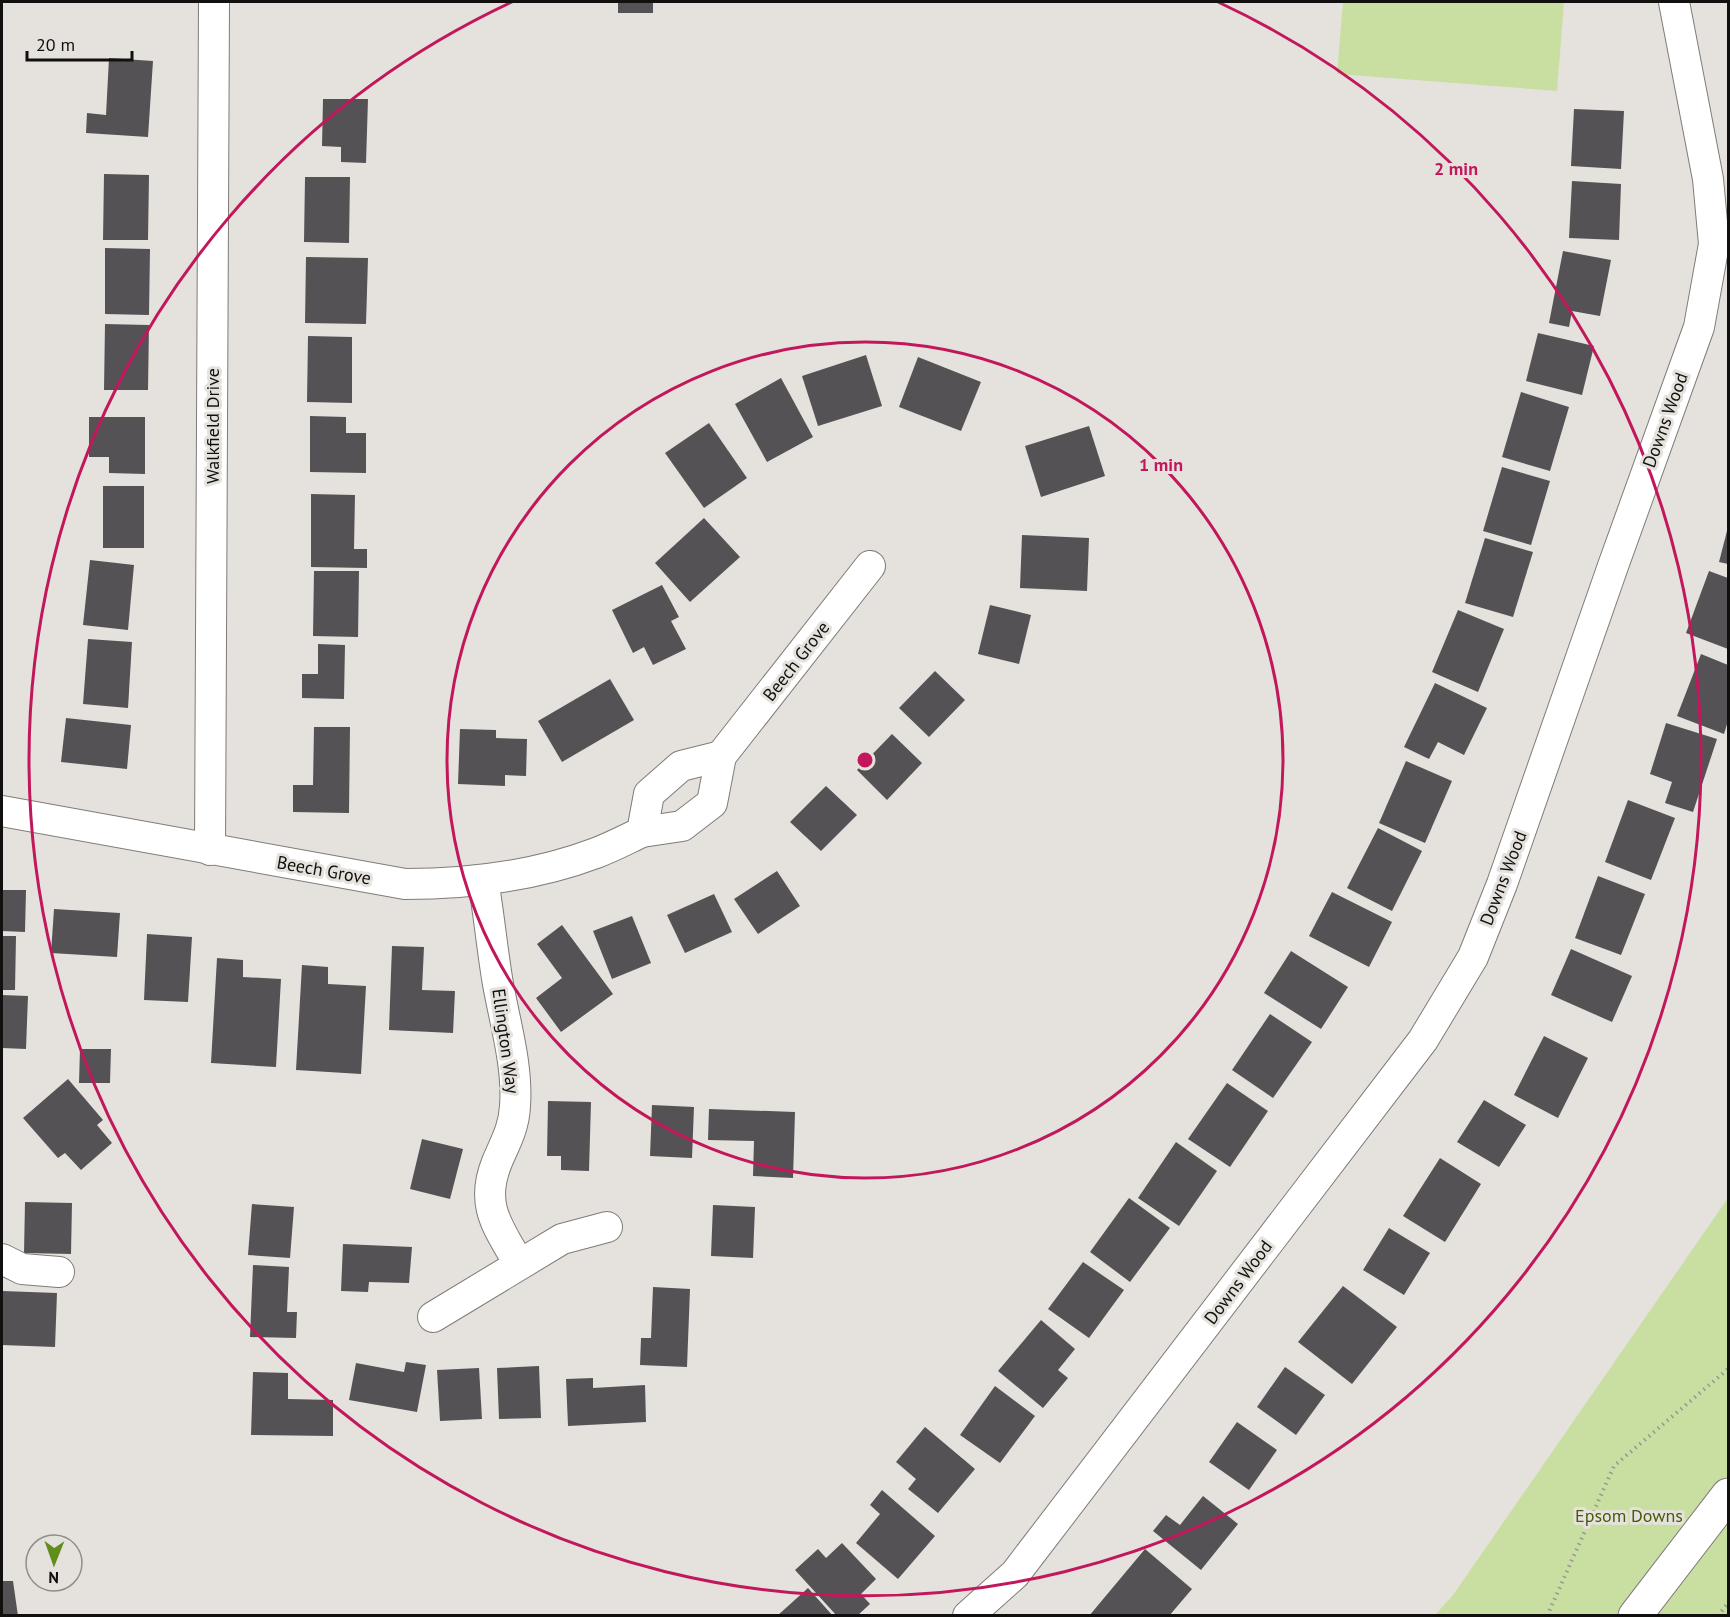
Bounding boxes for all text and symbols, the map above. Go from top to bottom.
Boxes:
scale bar [27,24,132,62]
text: 20 m [36,33,75,56]
text: 2 min [1434,157,1478,180]
street label: Walkfield Drive [201,368,224,484]
street label: Downs Wood [1637,369,1693,471]
text: 1 min [1139,453,1183,476]
street label: Beech Grove [758,616,834,706]
centre of rings [855,750,875,770]
street label: Downs Wood [1474,827,1532,929]
street label: Beech Grove [275,850,373,890]
street label: Ellington Way [487,987,525,1096]
street label: Downs Wood [1199,1235,1277,1329]
park label: Epsom Downs [1575,1504,1683,1527]
north arrow [24,1533,84,1593]
text: N [48,1568,59,1588]

